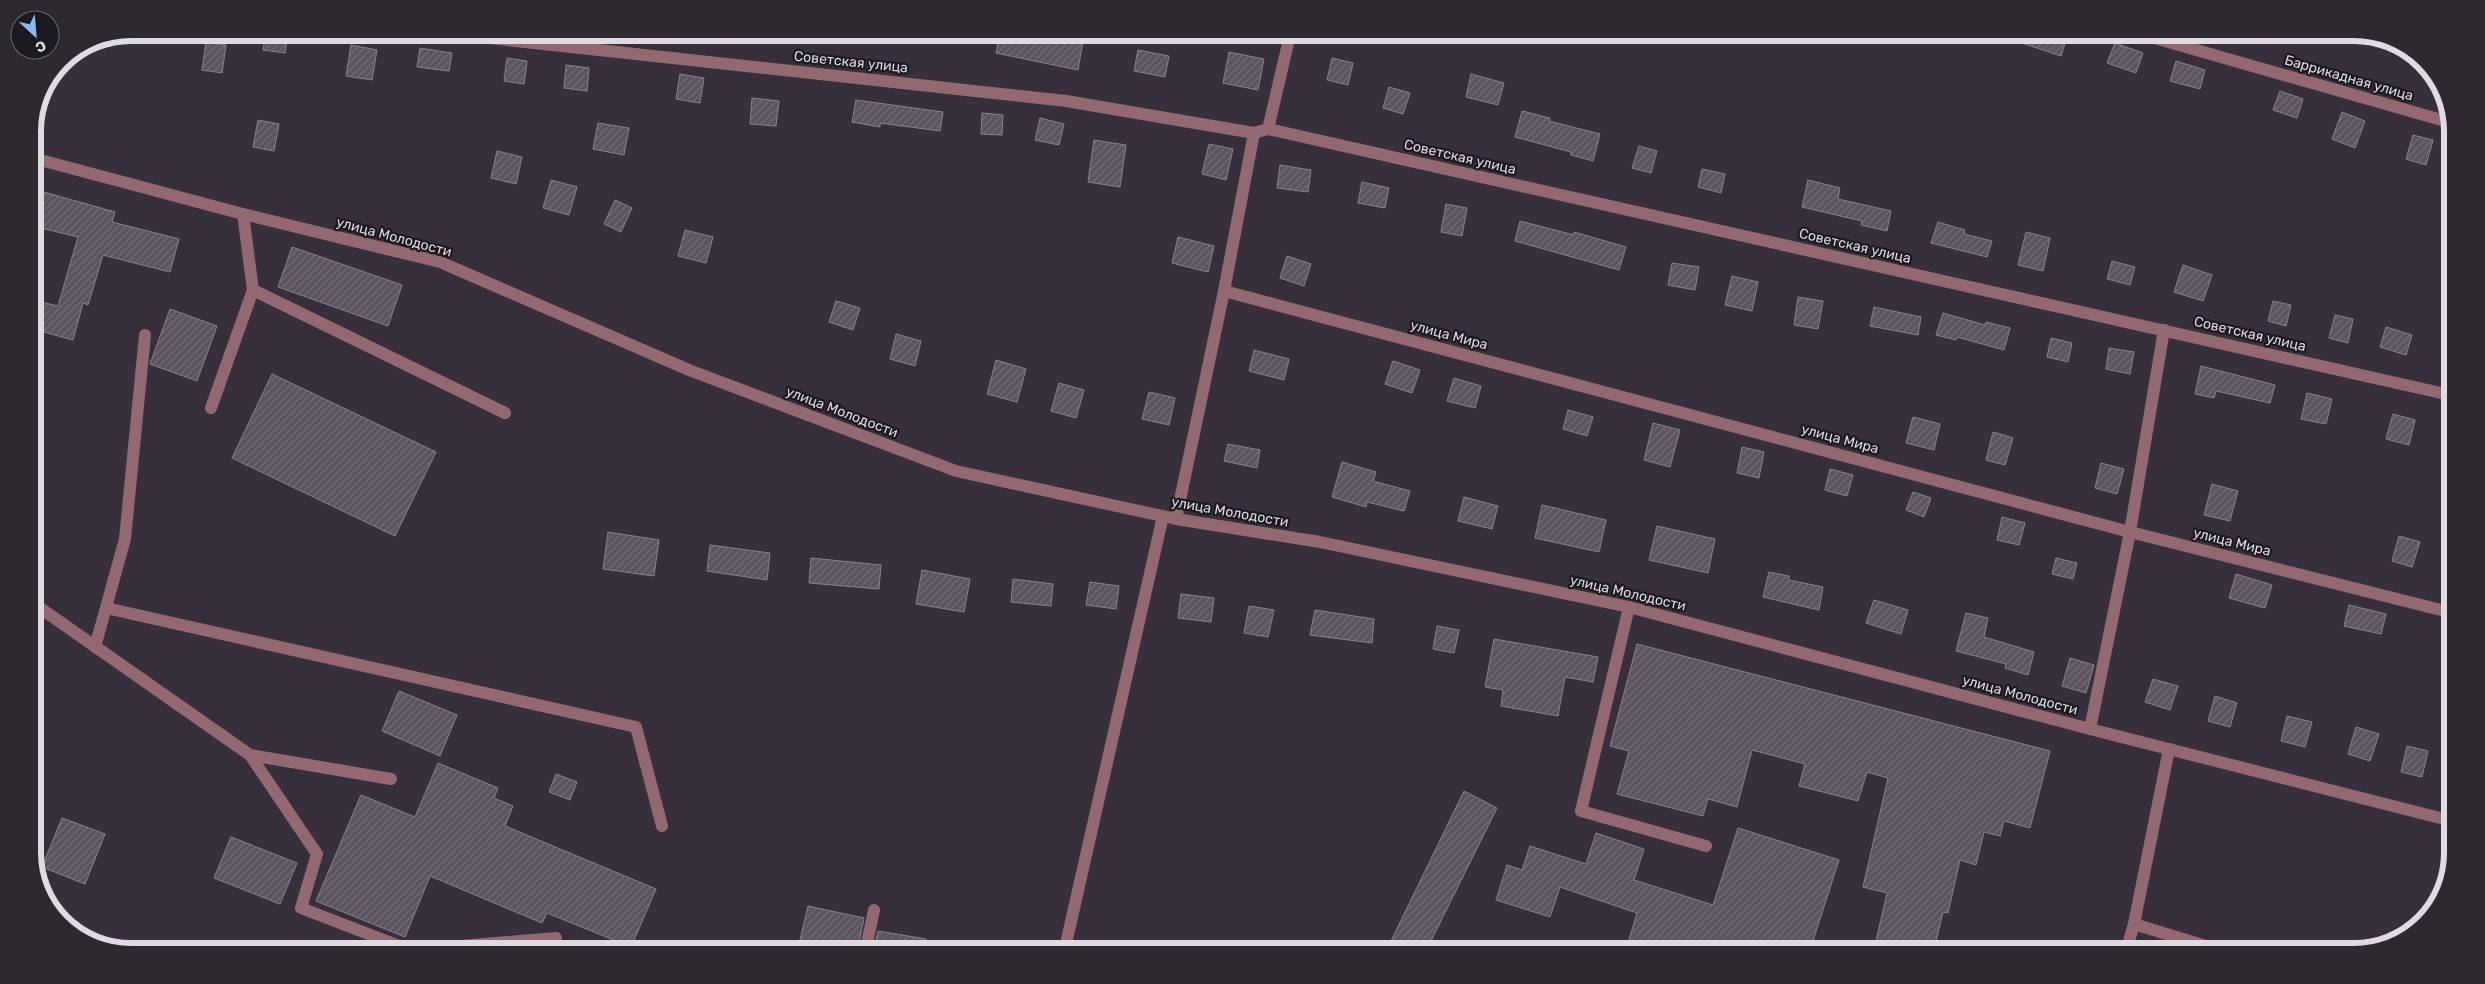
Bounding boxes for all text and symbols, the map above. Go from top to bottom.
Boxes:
north arrow [10,10,60,60]
text: С [32,36,49,56]
street label: Советская улица [793,48,909,76]
street label: Баррикадная улица [2283,51,2415,105]
street label: Советская улица [1402,136,1518,178]
street label: улица Молодости [334,213,454,261]
street label: Советская улица [1797,225,1913,267]
street label: Советская улица [2192,313,2308,355]
street label: улица Мира [1408,317,1490,353]
street label: улица Молодости [784,383,900,441]
street label: улица Мира [1799,421,1881,457]
street label: улица Молодости [1170,493,1290,531]
street label: улица Мира [2191,524,2273,560]
street label: улица Молодости [1568,571,1688,615]
street label: улица Молодости [1960,671,2080,719]

